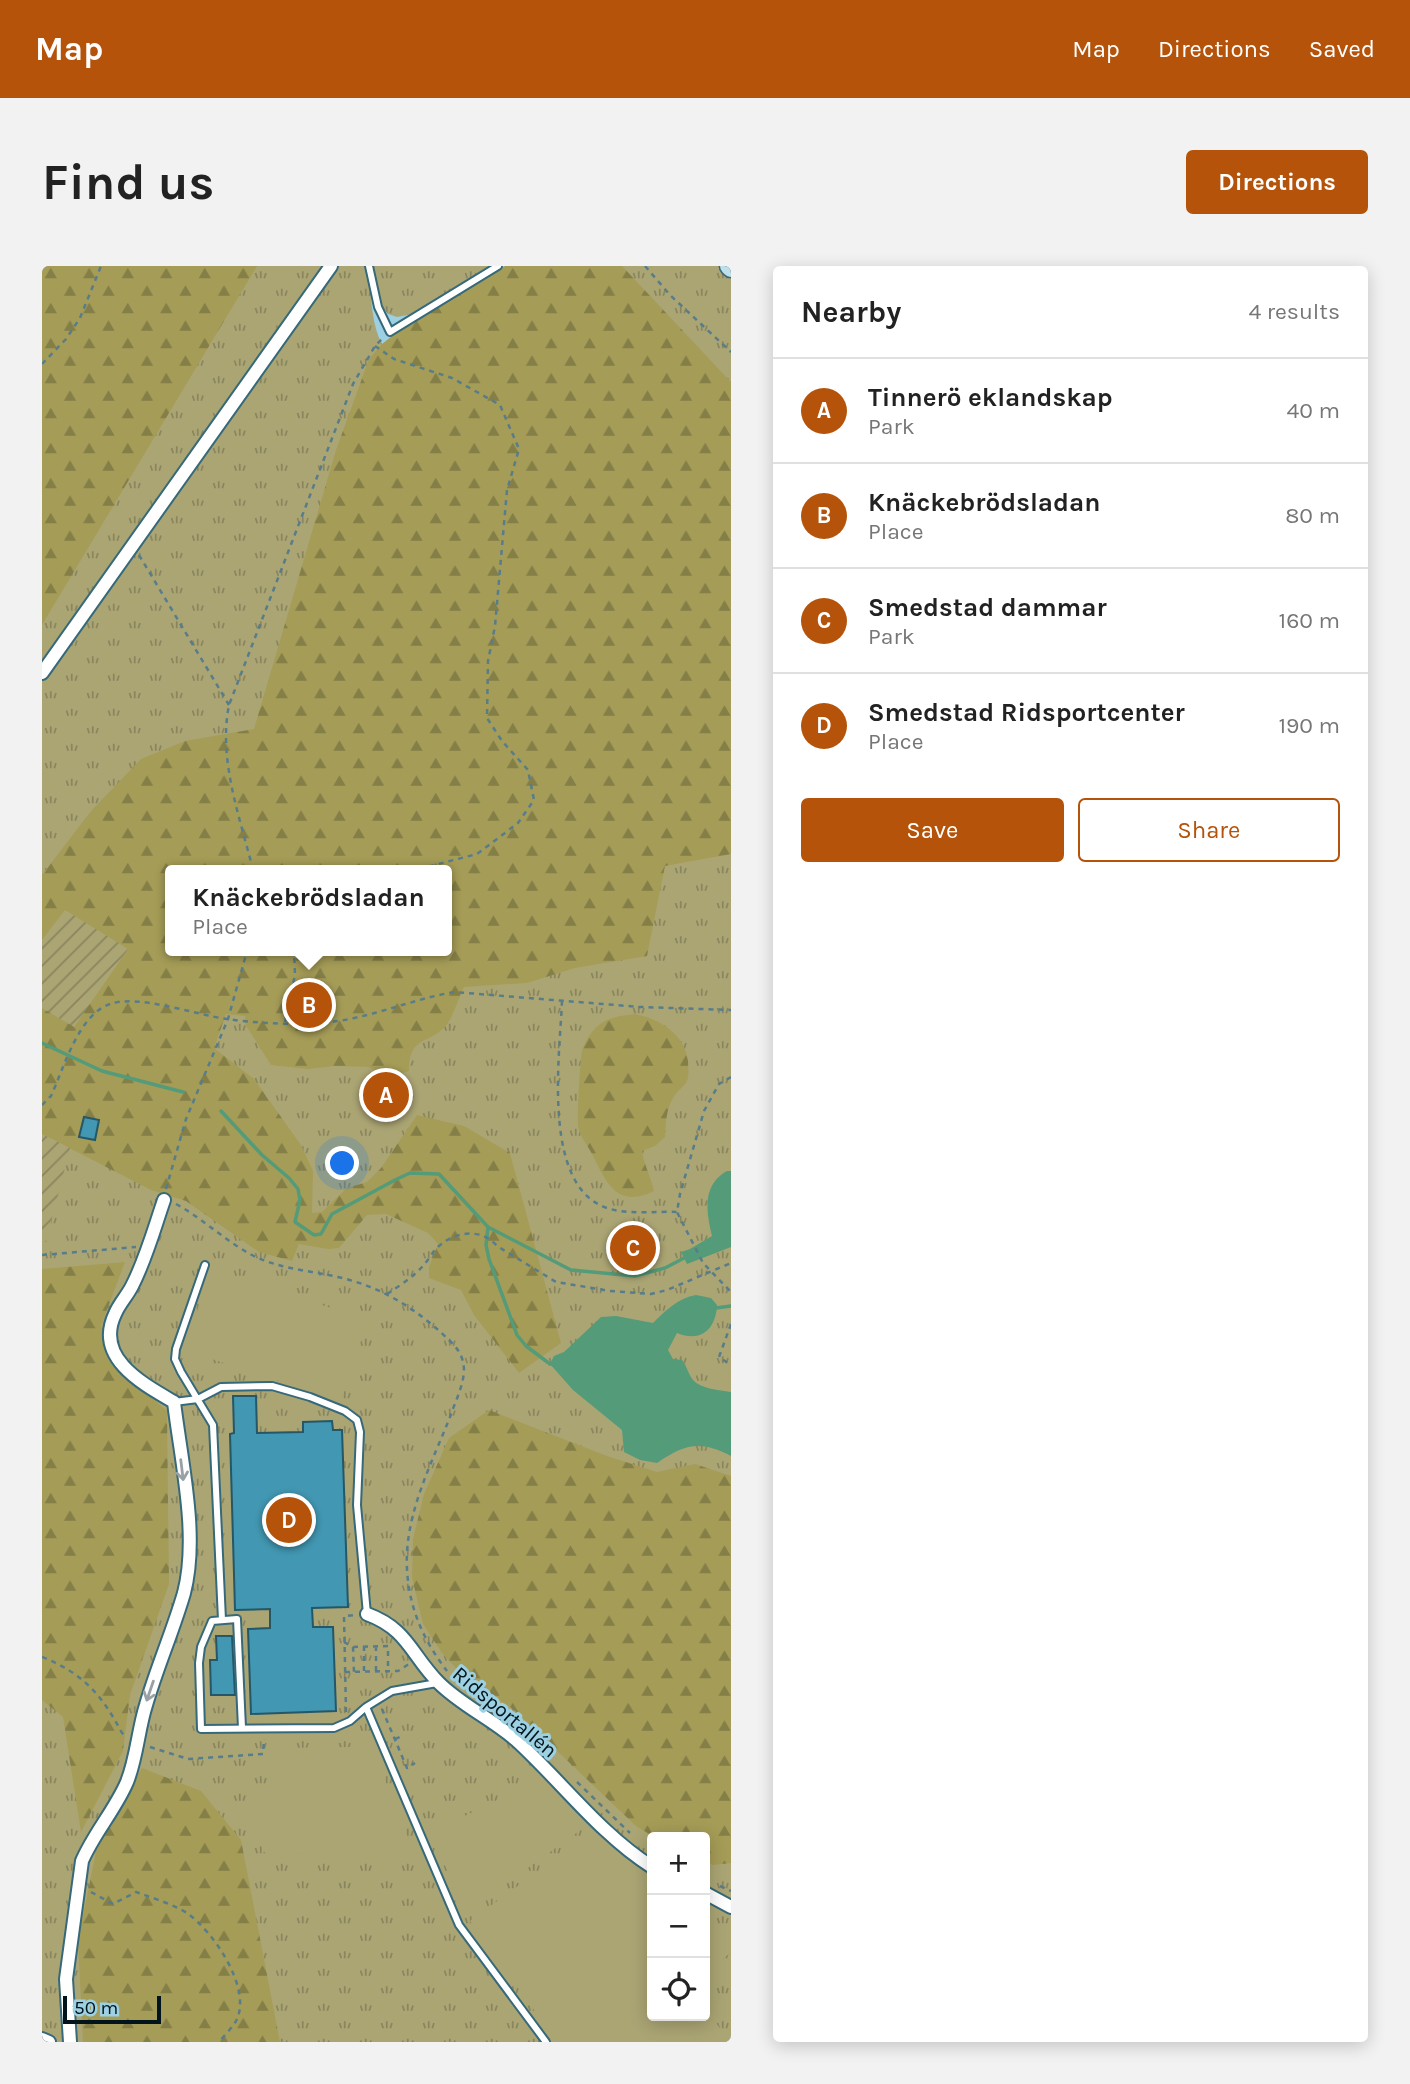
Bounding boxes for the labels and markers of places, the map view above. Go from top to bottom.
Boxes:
pin: B [286,979,332,1031]
pin: A [363,1069,409,1121]
pin: C [610,1222,656,1274]
pin: D [266,1494,312,1546]

